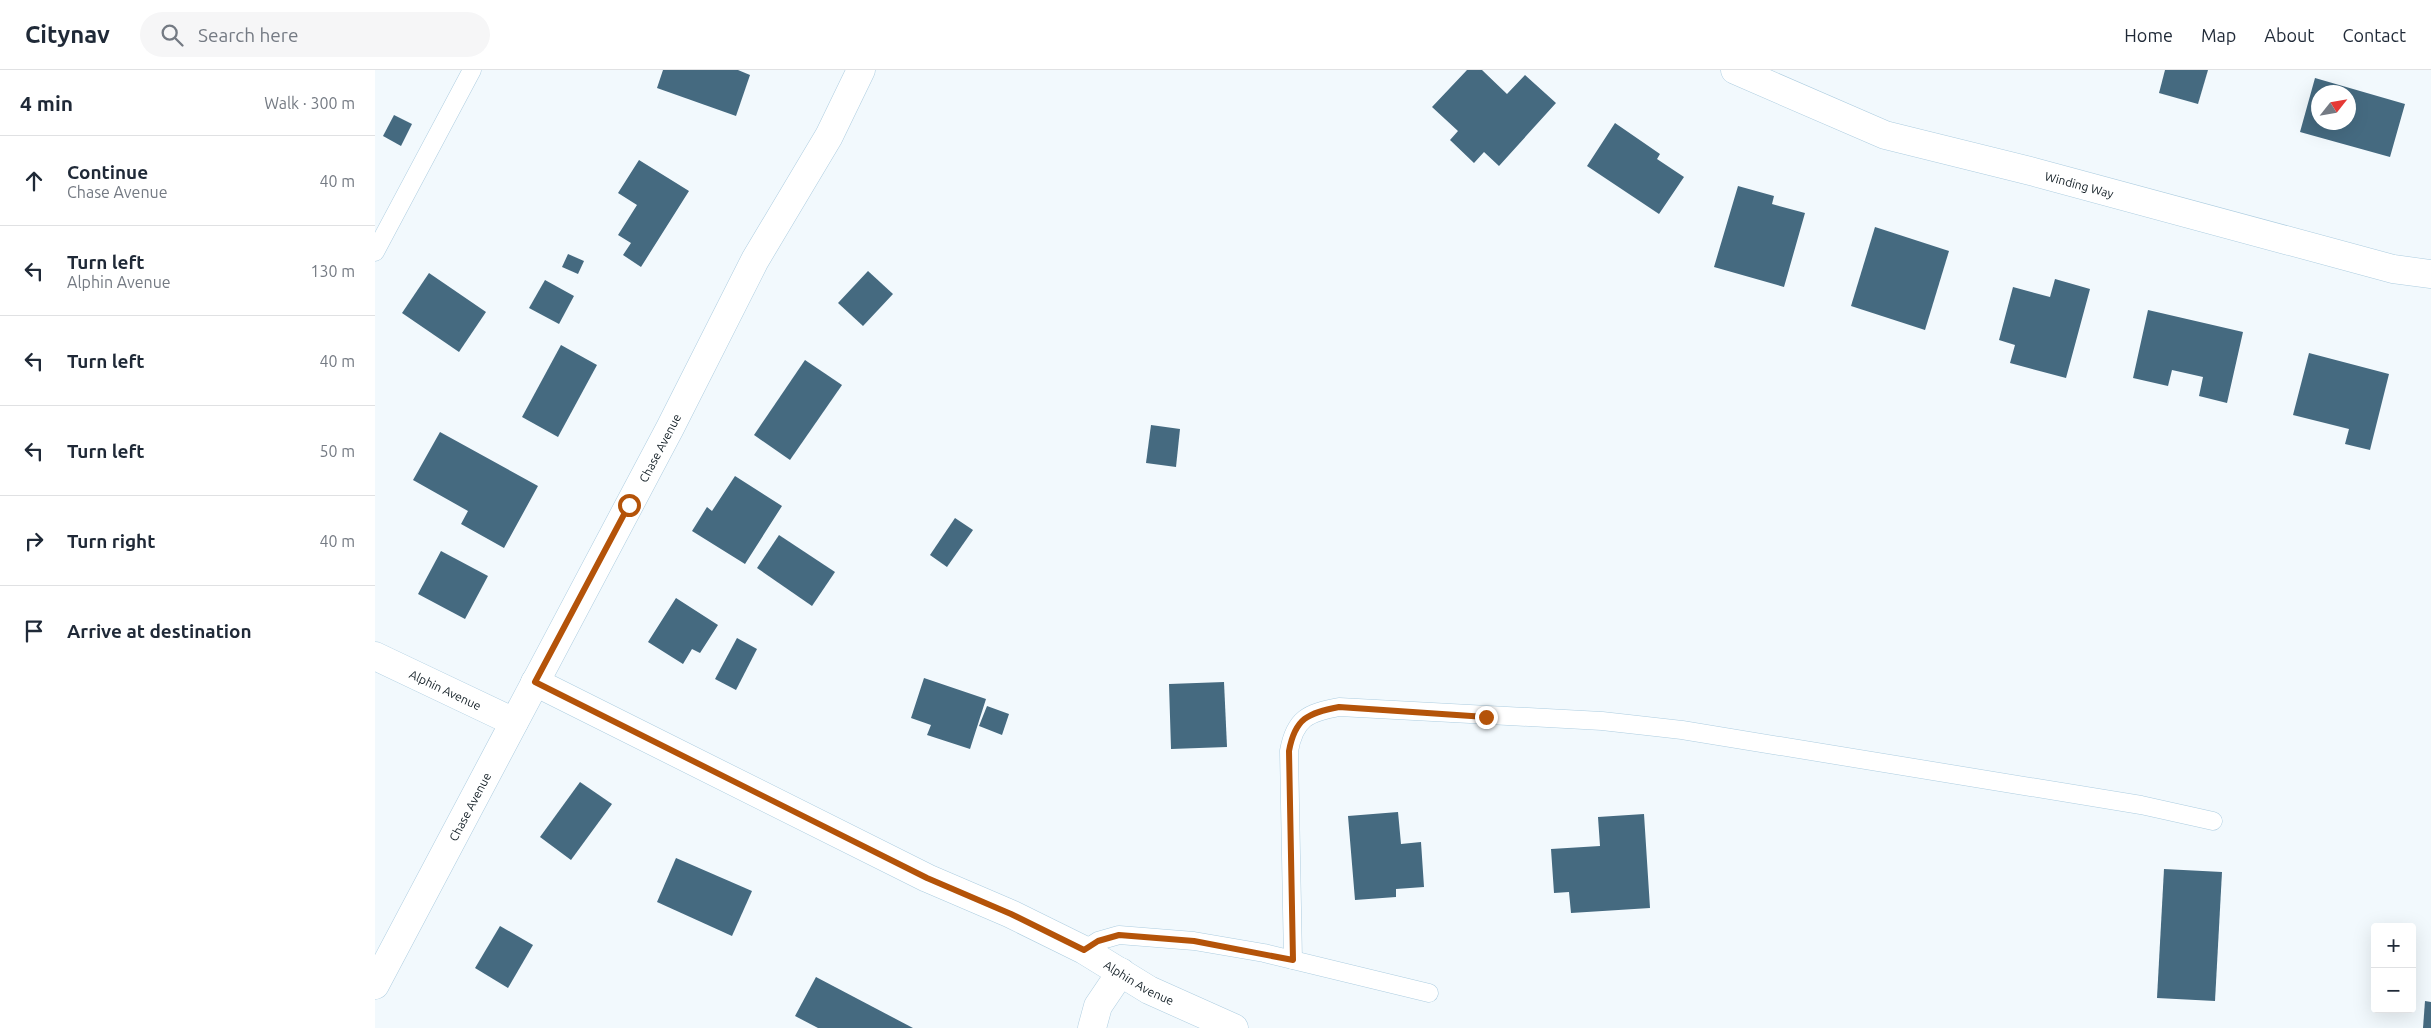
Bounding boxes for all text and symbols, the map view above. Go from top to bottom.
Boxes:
search box [140,12,490,57]
text: Citynav [25,21,110,48]
icon: search [158,21,186,49]
text: Search here [198,24,298,46]
text: Home [2124,25,2173,45]
text: Map [2201,25,2236,45]
text: About [2264,25,2314,45]
text: Contact [2342,25,2406,45]
north arrow [2311,85,2356,130]
text: 4 min [20,91,73,115]
text: Walk · 300 m [264,94,355,112]
text: Continue [67,161,148,183]
icon: ahead [20,167,48,195]
street label: Winding Way [2044,169,2115,200]
text: 40 m [319,172,355,190]
text: Chase Avenue [67,183,168,201]
text: Turn left [67,251,145,273]
icon: left [20,257,48,285]
text: 130 m [310,262,355,280]
text: Alphin Avenue [67,273,171,291]
icon: left [20,347,48,375]
text: Turn left [67,350,145,372]
text: 40 m [319,352,355,370]
street label: Chase Avenue [636,411,683,484]
icon: left [20,437,48,465]
text: Turn left [67,440,145,462]
text: 50 m [319,442,355,460]
route start [618,494,641,517]
icon: right [20,527,48,555]
text: Turn right [67,530,155,552]
text: 40 m [319,532,355,550]
icon: arrive [20,617,48,645]
text: Arrive at destination [67,620,252,642]
street label: Alphin Avenue [408,667,483,712]
route end [1475,706,1498,729]
street label: Chase Avenue [446,770,493,843]
map controls [2371,923,2416,1013]
button: + [2371,923,2416,968]
street label: Alphin Avenue [1102,958,1176,1007]
button: − [2371,968,2416,1013]

